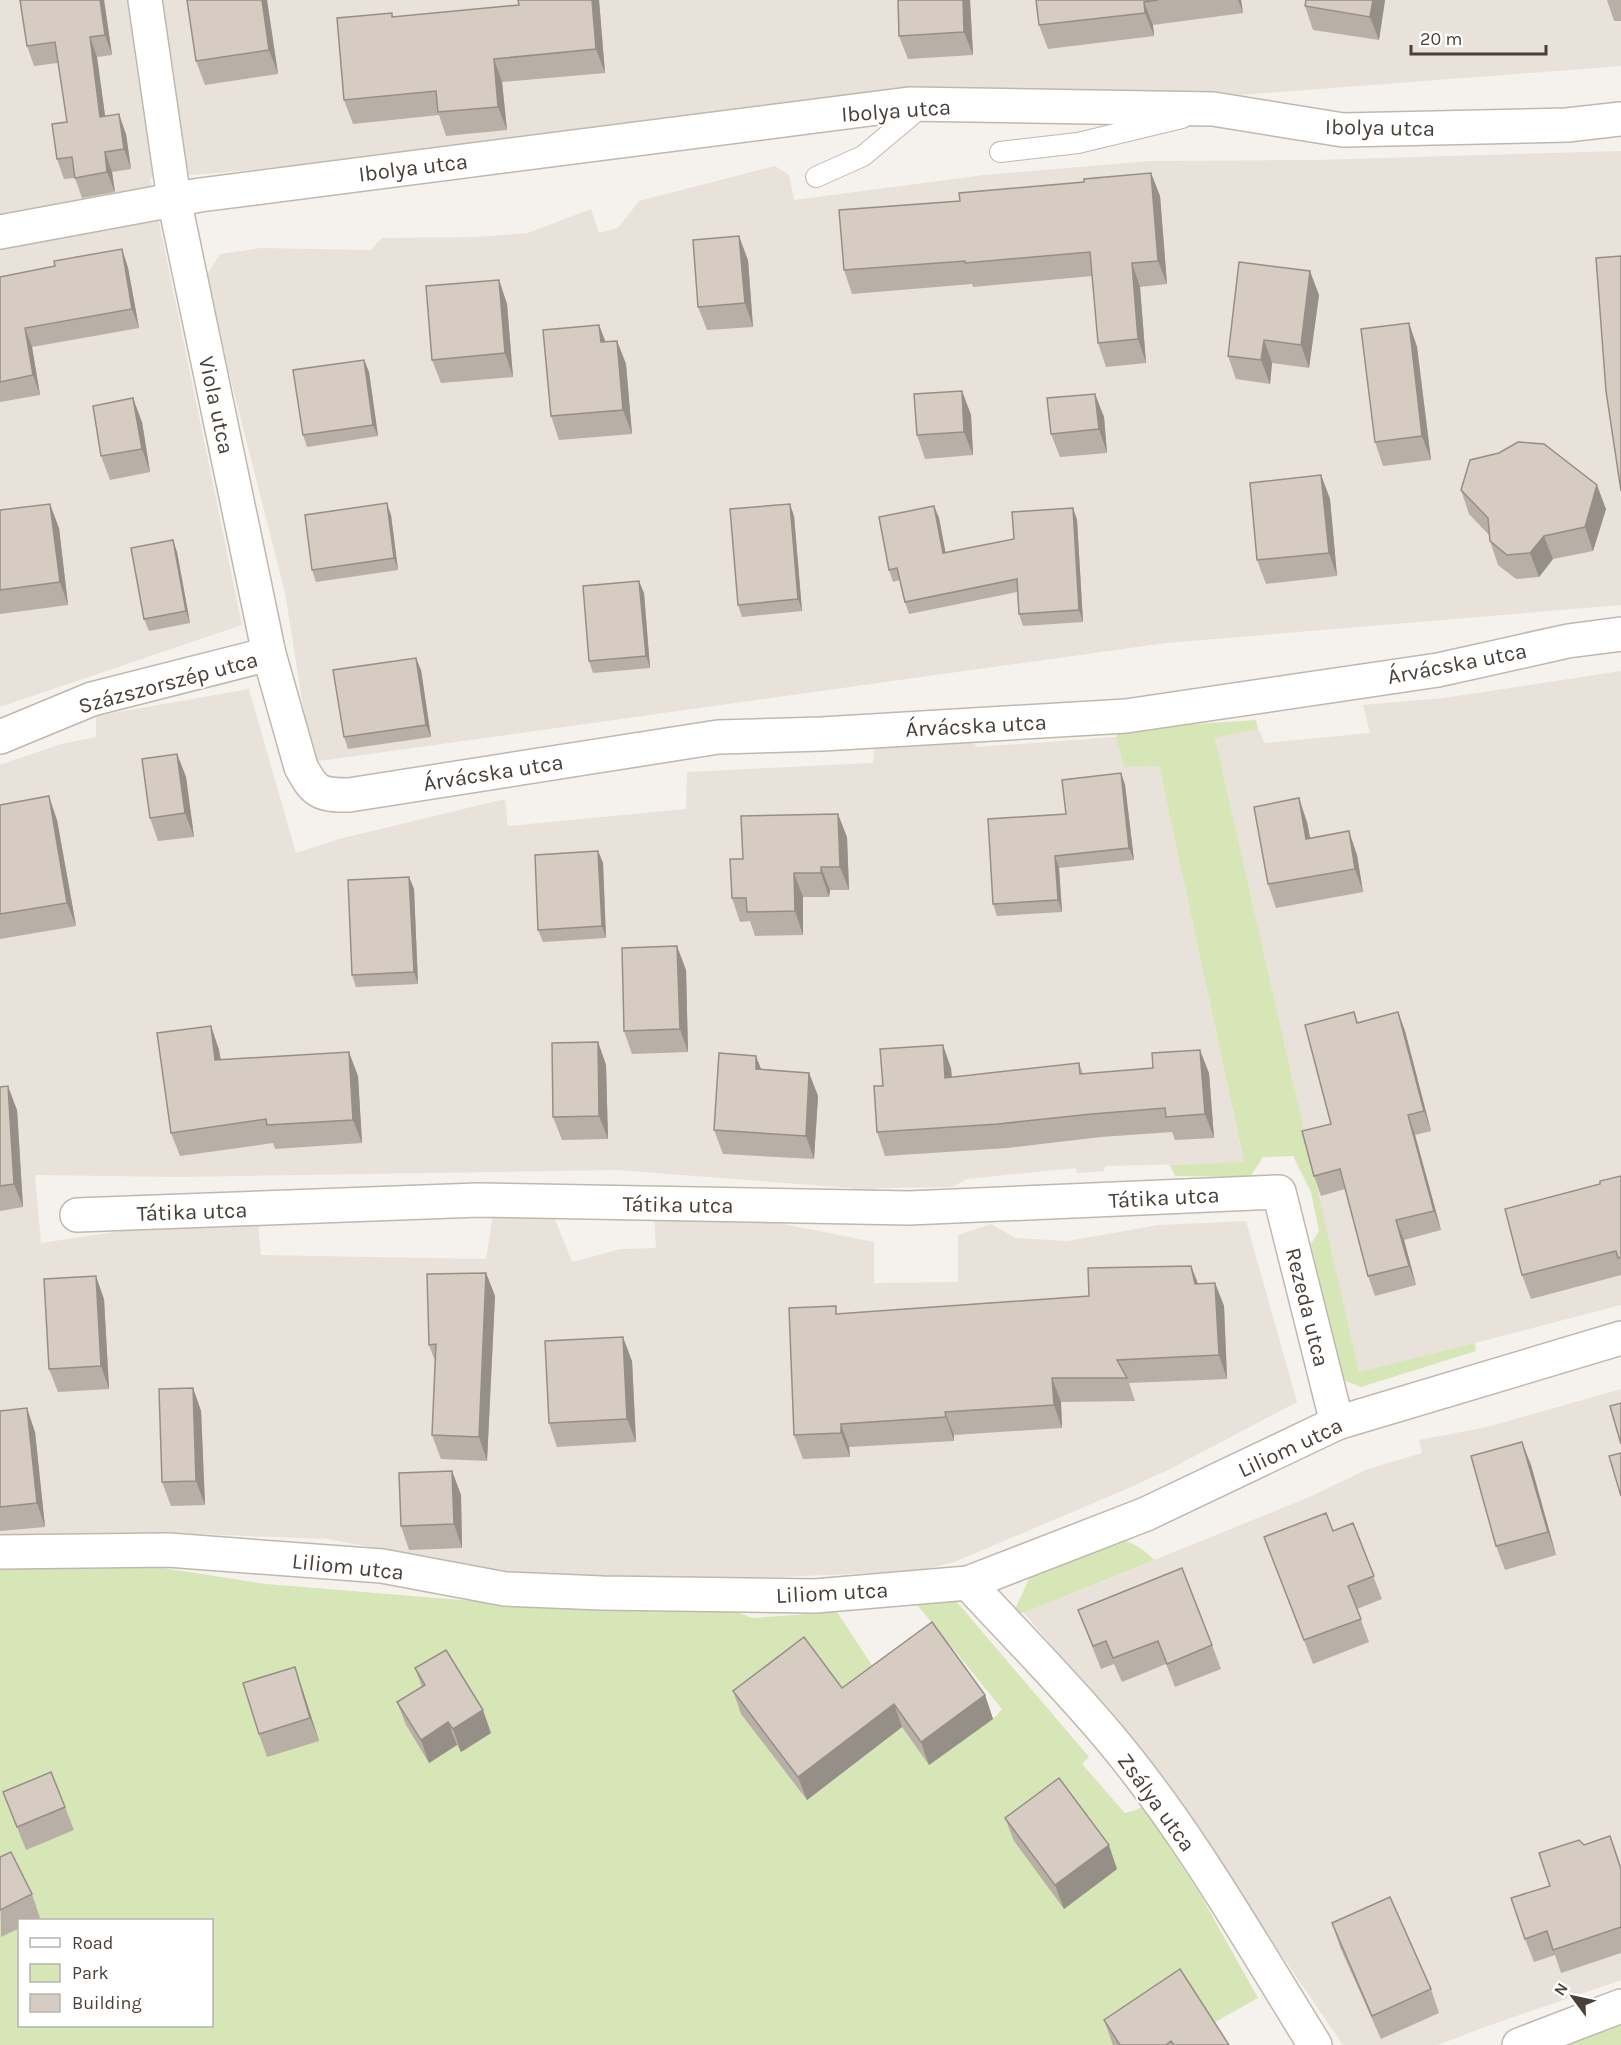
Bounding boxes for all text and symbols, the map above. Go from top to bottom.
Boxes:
scale bar [1411,18,1546,56]
text: 20 m [1420,28,1462,50]
street label: Ibolya utca [840,94,952,128]
street label: Ibolya utca [1325,114,1435,142]
street label: Ibolya utca [357,148,469,188]
street label: Viola utca [193,354,239,457]
street label: Árvácska utca [1385,637,1529,690]
street label: Százszorszép utca [76,647,261,719]
street label: Árvácska utca [905,708,1047,743]
street label: Árvácska utca [421,748,565,797]
street label: Tátika utca [1108,1182,1220,1214]
street label: Tátika utca [622,1191,734,1219]
street label: Tátika utca [136,1197,248,1227]
street label: Rezeda utca [1280,1245,1334,1370]
street label: Liliom utca [1234,1412,1347,1483]
street label: Liliom utca [291,1548,405,1586]
street label: Liliom utca [775,1577,889,1609]
street label: Zsálya utca [1112,1748,1201,1857]
legend [18,1919,213,2027]
text: Road [72,1932,113,1954]
text: Park [72,1962,109,1984]
north arrow [1543,1967,1603,2027]
text: N [1550,1979,1572,1999]
text: Building [72,1992,142,2014]

